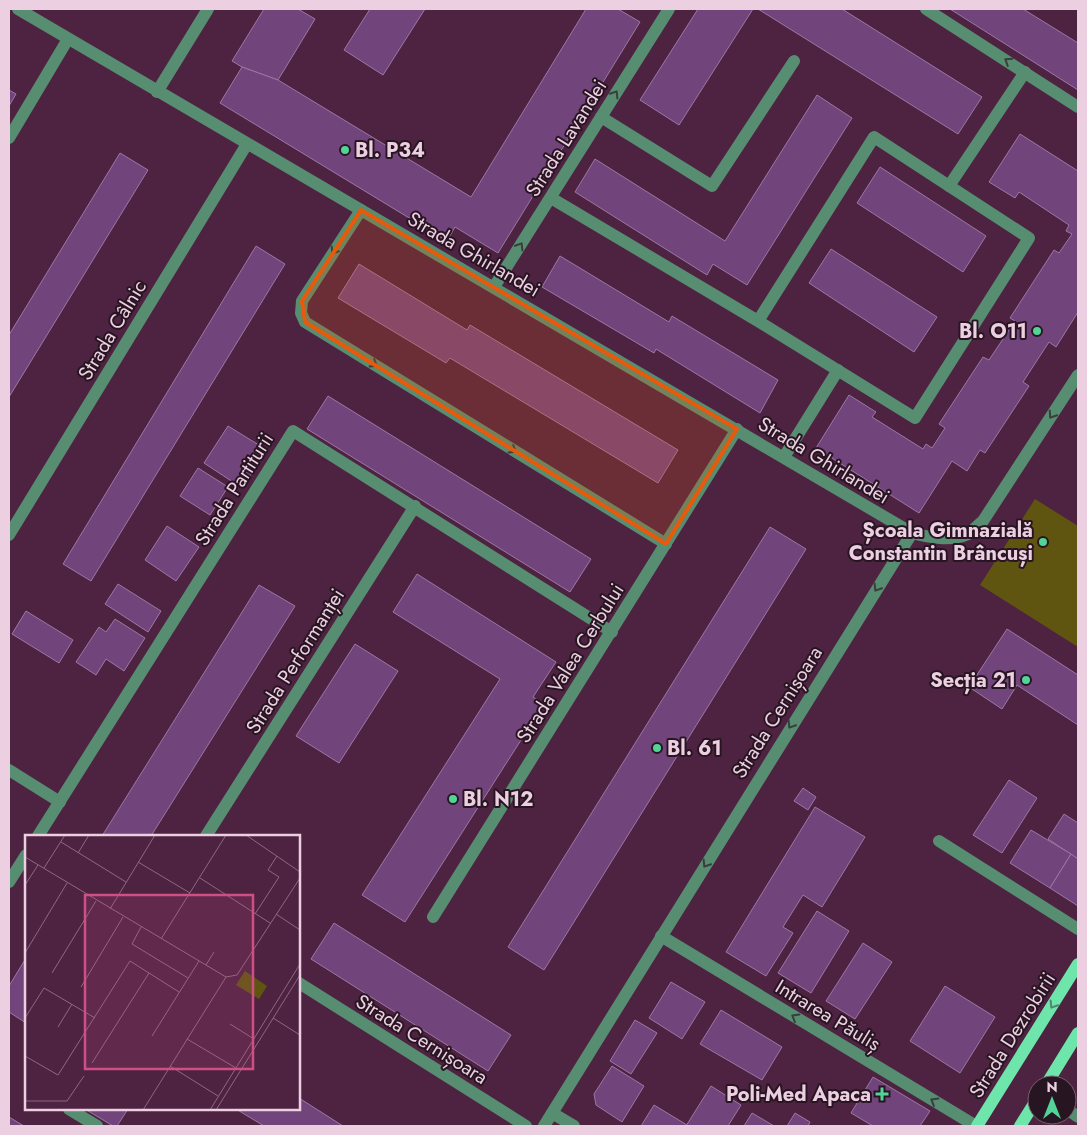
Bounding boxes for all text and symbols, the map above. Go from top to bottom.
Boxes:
one-way arrow [1004,58,1013,68]
street label: Strada Lavandei [519,74,614,203]
one-way arrow [609,90,619,99]
place label: Bl. P34 [355,136,425,165]
marker: Bl. P34 [339,144,351,156]
street label: Strada Ghirlandei [402,205,545,304]
one-way arrow [514,243,523,252]
one-way arrow [331,246,341,255]
street label: Strada Câlnic [71,275,154,386]
place label: Bl. O11 [959,317,1027,346]
marker: Bl. O11 [1031,325,1043,337]
one-way arrow [369,358,378,368]
street label: Strada Ghirlandei [752,410,895,511]
one-way arrow [1048,410,1058,419]
street label: Strada Partiturii [188,427,281,552]
one-way arrow [507,443,516,453]
place label: Școala Gimnazială Constantin Brâncuși [849,516,1033,568]
marker: Școala Gimnazială Constantin Brâncuși [1037,536,1049,548]
street label: Strada Valea Cerbului [509,578,631,749]
one-way arrow [874,582,884,591]
street label: Strada Performanței [239,583,352,739]
street label: Strada Cernișoara [725,641,830,784]
place label: Secția 21 [930,666,1016,695]
marker: Secția 21 [1020,674,1032,686]
one-way arrow [788,720,797,729]
place label: Bl. 61 [667,734,722,763]
marker: Bl. 61 [651,742,663,754]
place label: Bl. N12 [463,785,533,814]
marker: Bl. N12 [447,793,459,805]
inset map [25,835,300,1110]
one-way arrow [702,858,712,867]
street label: Strada Dezrobirii [962,967,1063,1104]
street label: Intrarea Păuliș [770,973,886,1058]
street label: Strada Cernișoara [350,987,493,1092]
one-way arrow [1049,1000,1059,1009]
one-way arrow [792,1014,801,1024]
north arrow [1027,1075,1077,1125]
text: N [1046,1077,1058,1097]
place label: Poli-Med Apaca [726,1080,871,1109]
marker: Poli-Med Apaca [875,1087,889,1101]
one-way arrow [931,1098,940,1108]

